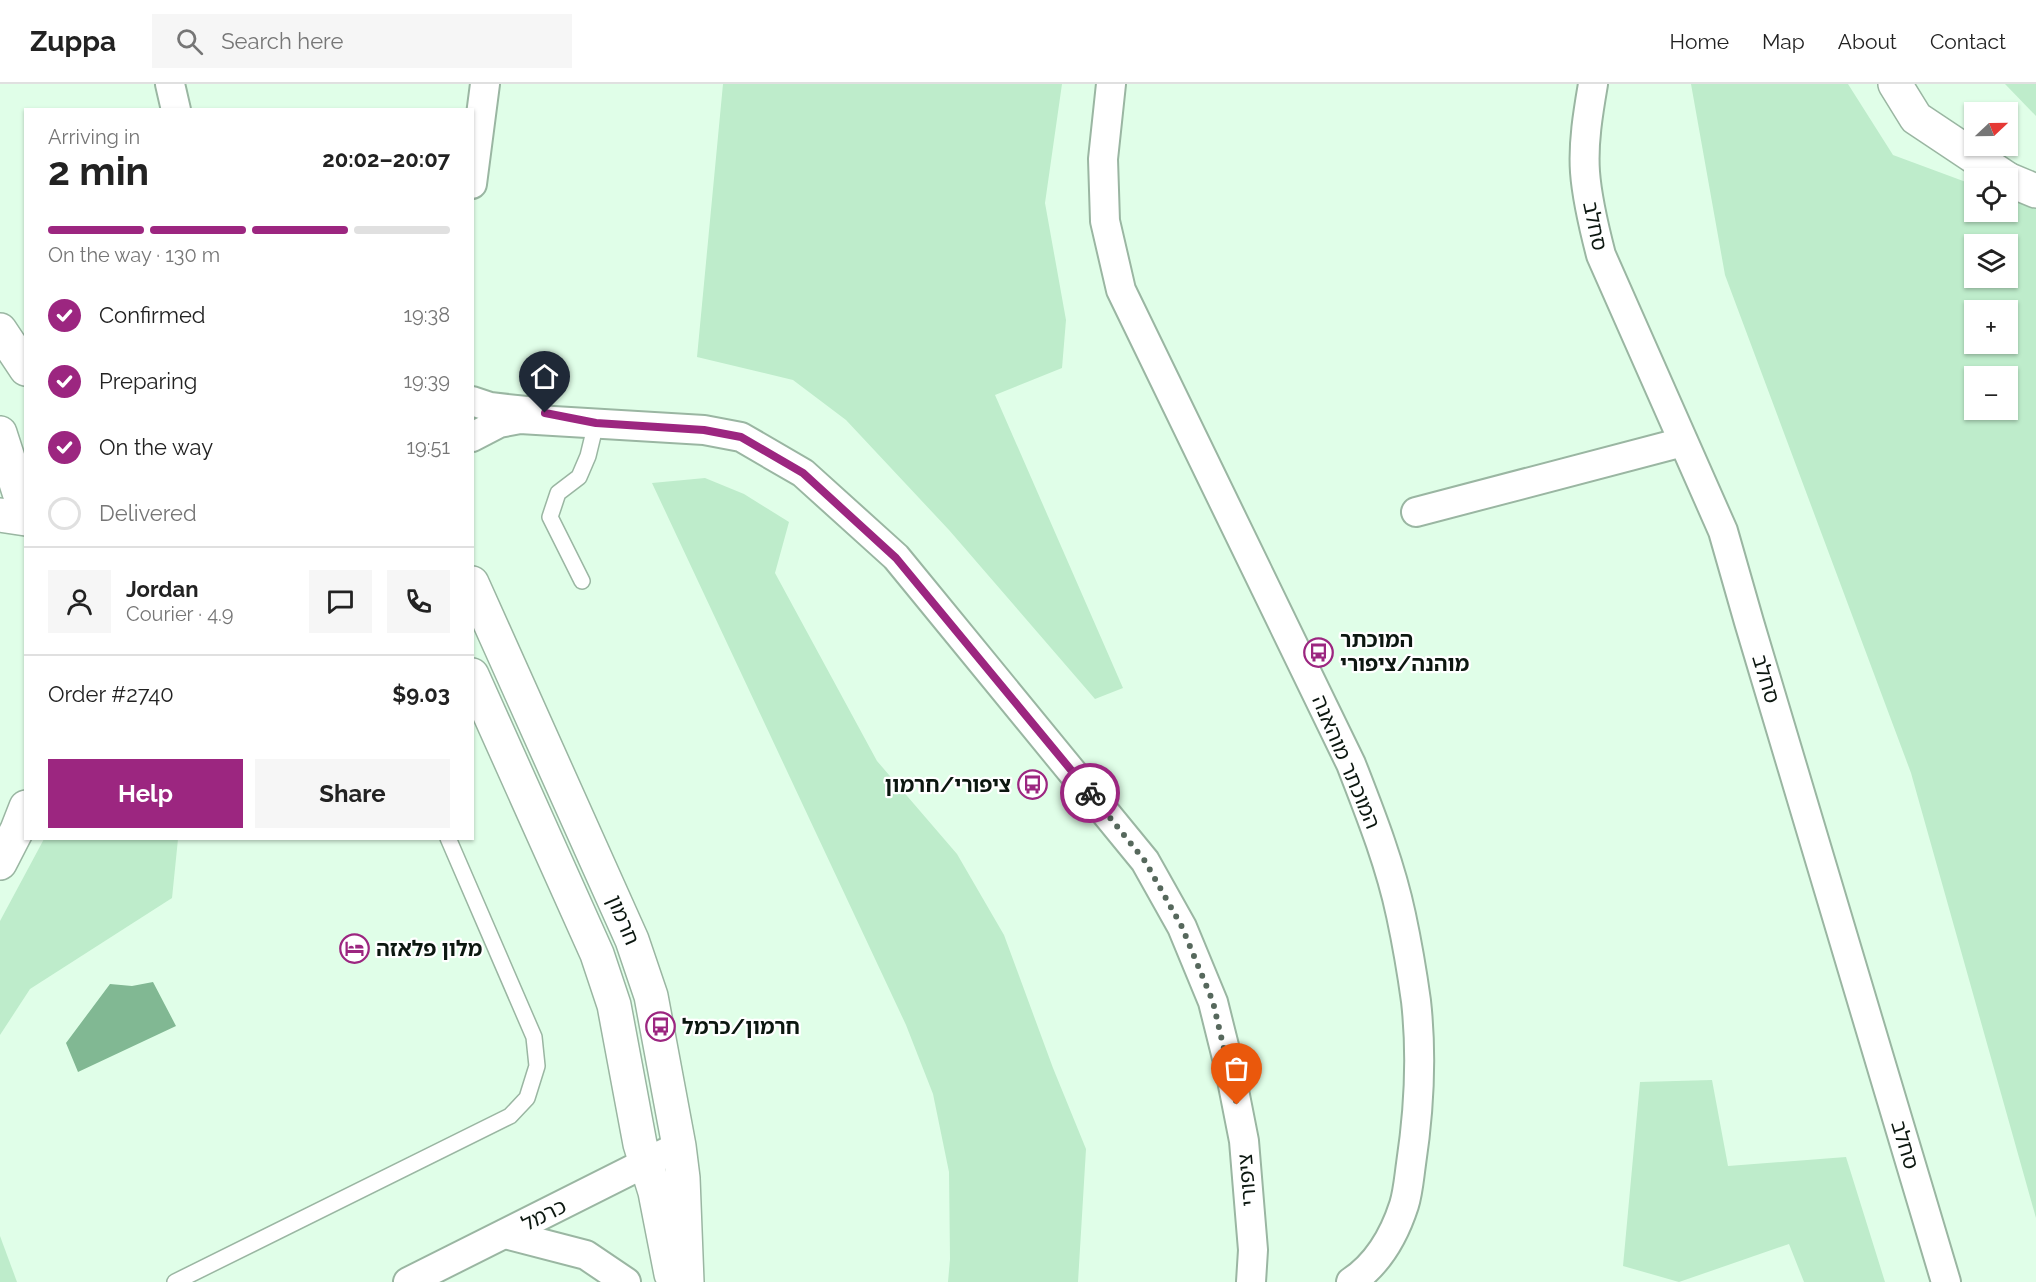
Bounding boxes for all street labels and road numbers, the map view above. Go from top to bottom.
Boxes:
street label: סחלב [1578,199,1613,253]
street label: סחלב [1747,652,1786,706]
street label: המוכתר מוהאנה [1307,691,1386,832]
street label: חרמון [602,891,645,949]
street label: סחלב [1886,1118,1925,1172]
street label: ציפורי [1232,1153,1261,1207]
street label: כרמל [517,1193,570,1236]

